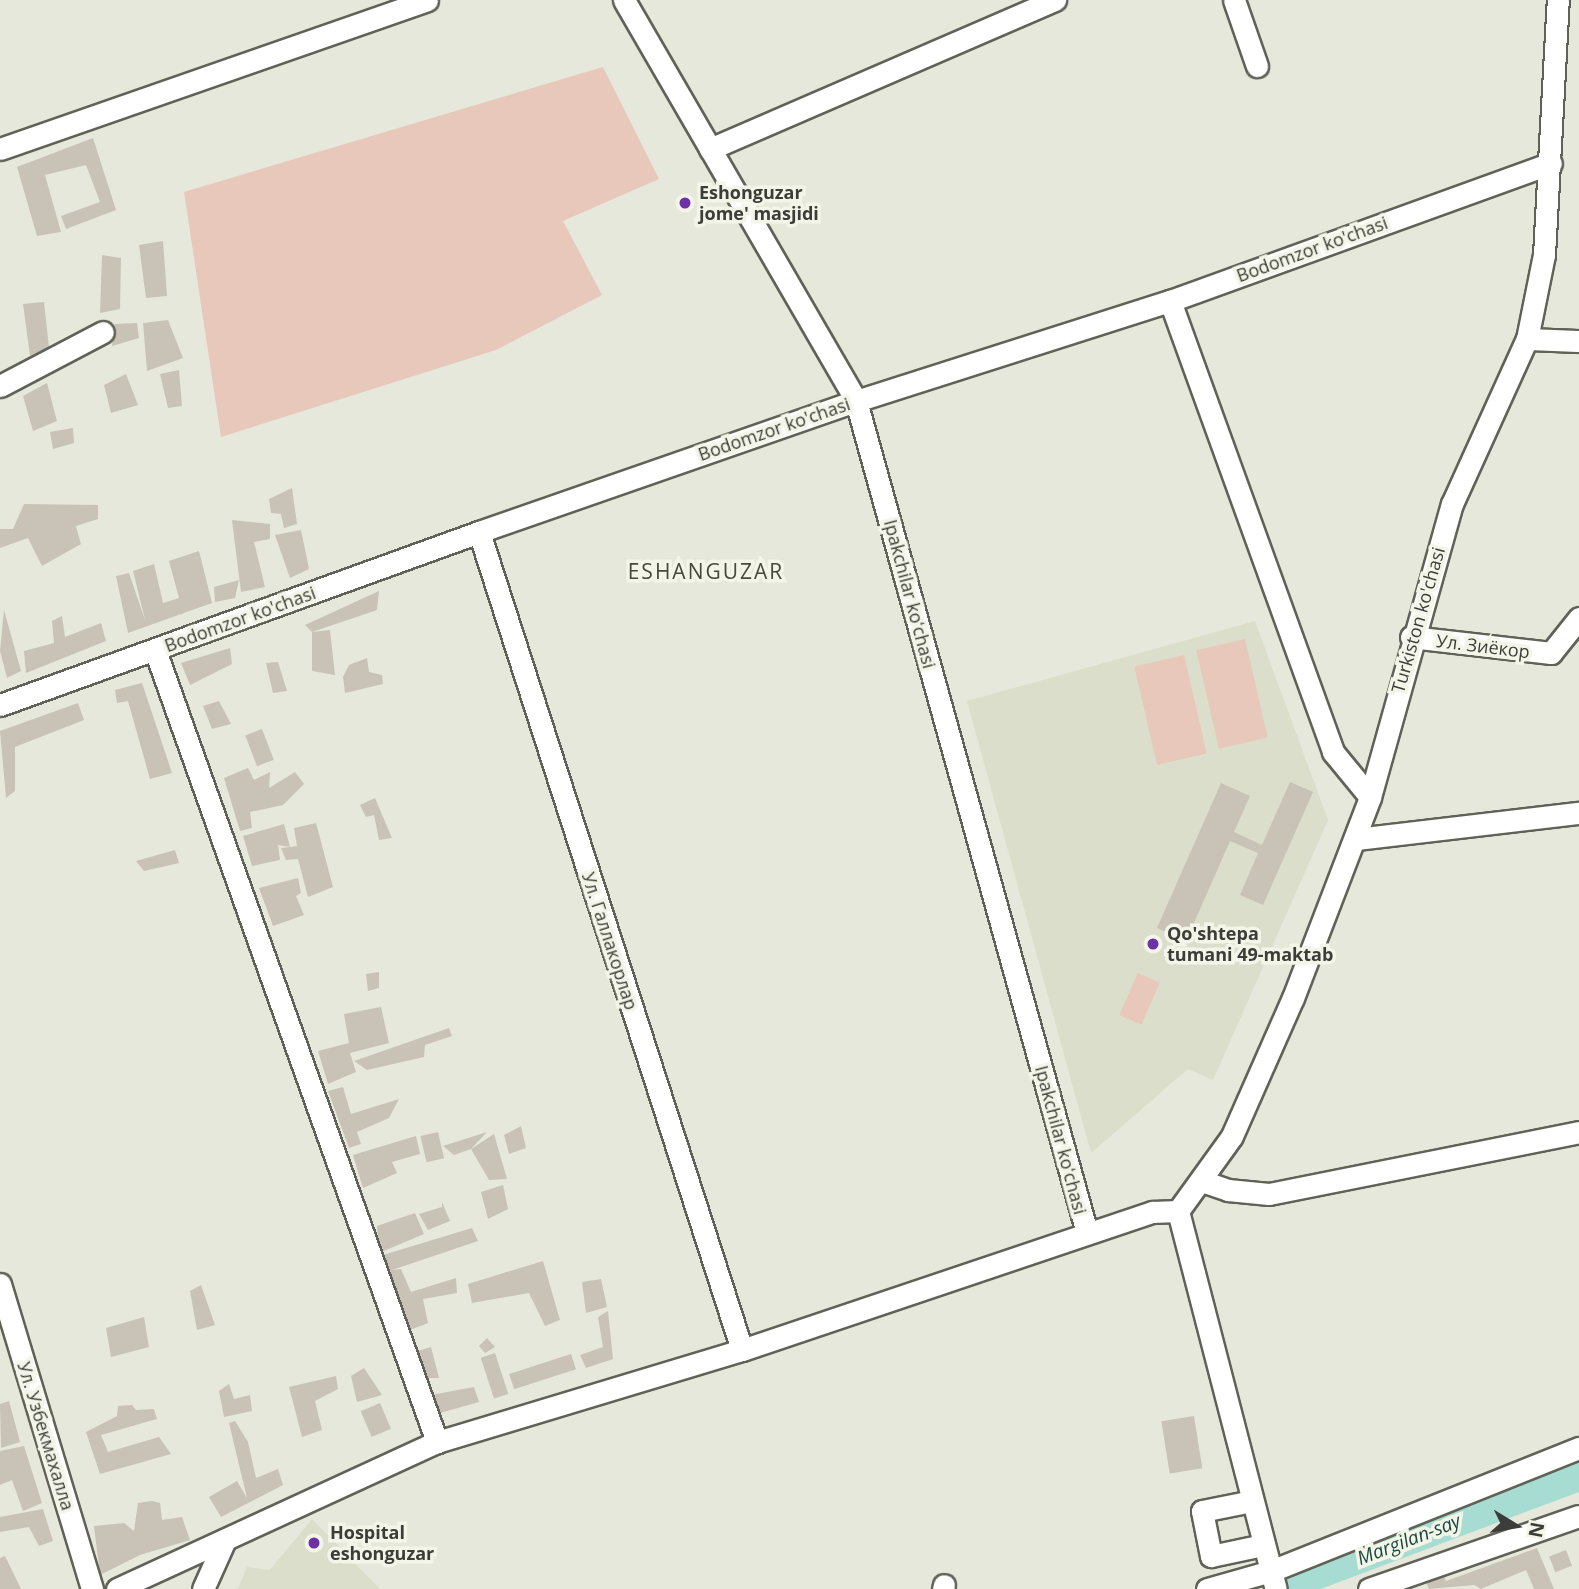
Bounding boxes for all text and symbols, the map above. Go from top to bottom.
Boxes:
place label: Eshonguzar jome' masjidi [699,182,819,224]
marker: Eshonguzar jome' masjidi [677,195,693,211]
street label: Bodomzor ko'chasi [1233,212,1391,286]
street label: Bodomzor ko'chasi [695,393,853,465]
street label: Ipakchilar koʻchasi [880,517,940,671]
street label: Turkiston ko'chasi [1387,545,1449,695]
district label: ESHANGUZAR [629,558,783,584]
street label: Bodomzor ko'chasi [161,582,319,656]
street label: Ул. Зиёкор [1435,630,1531,662]
street label: Ул. Галлакорлар [578,870,642,1012]
place label: Qo'shtepa tumani 49-maktab [1167,923,1333,965]
marker: Qo'shtepa tumani 49-maktab [1145,936,1161,952]
street label: Ipakchilar koʻchasi [1031,1063,1091,1217]
street label: Ул. Узбекмахалла [13,1359,79,1513]
north arrow [1481,1491,1551,1561]
water label: Margilan-say [1354,1510,1464,1570]
text: N [1522,1520,1551,1540]
place label: Hospital eshonguzar [330,1522,434,1564]
marker: Hospital eshonguzar [304,1533,324,1553]

